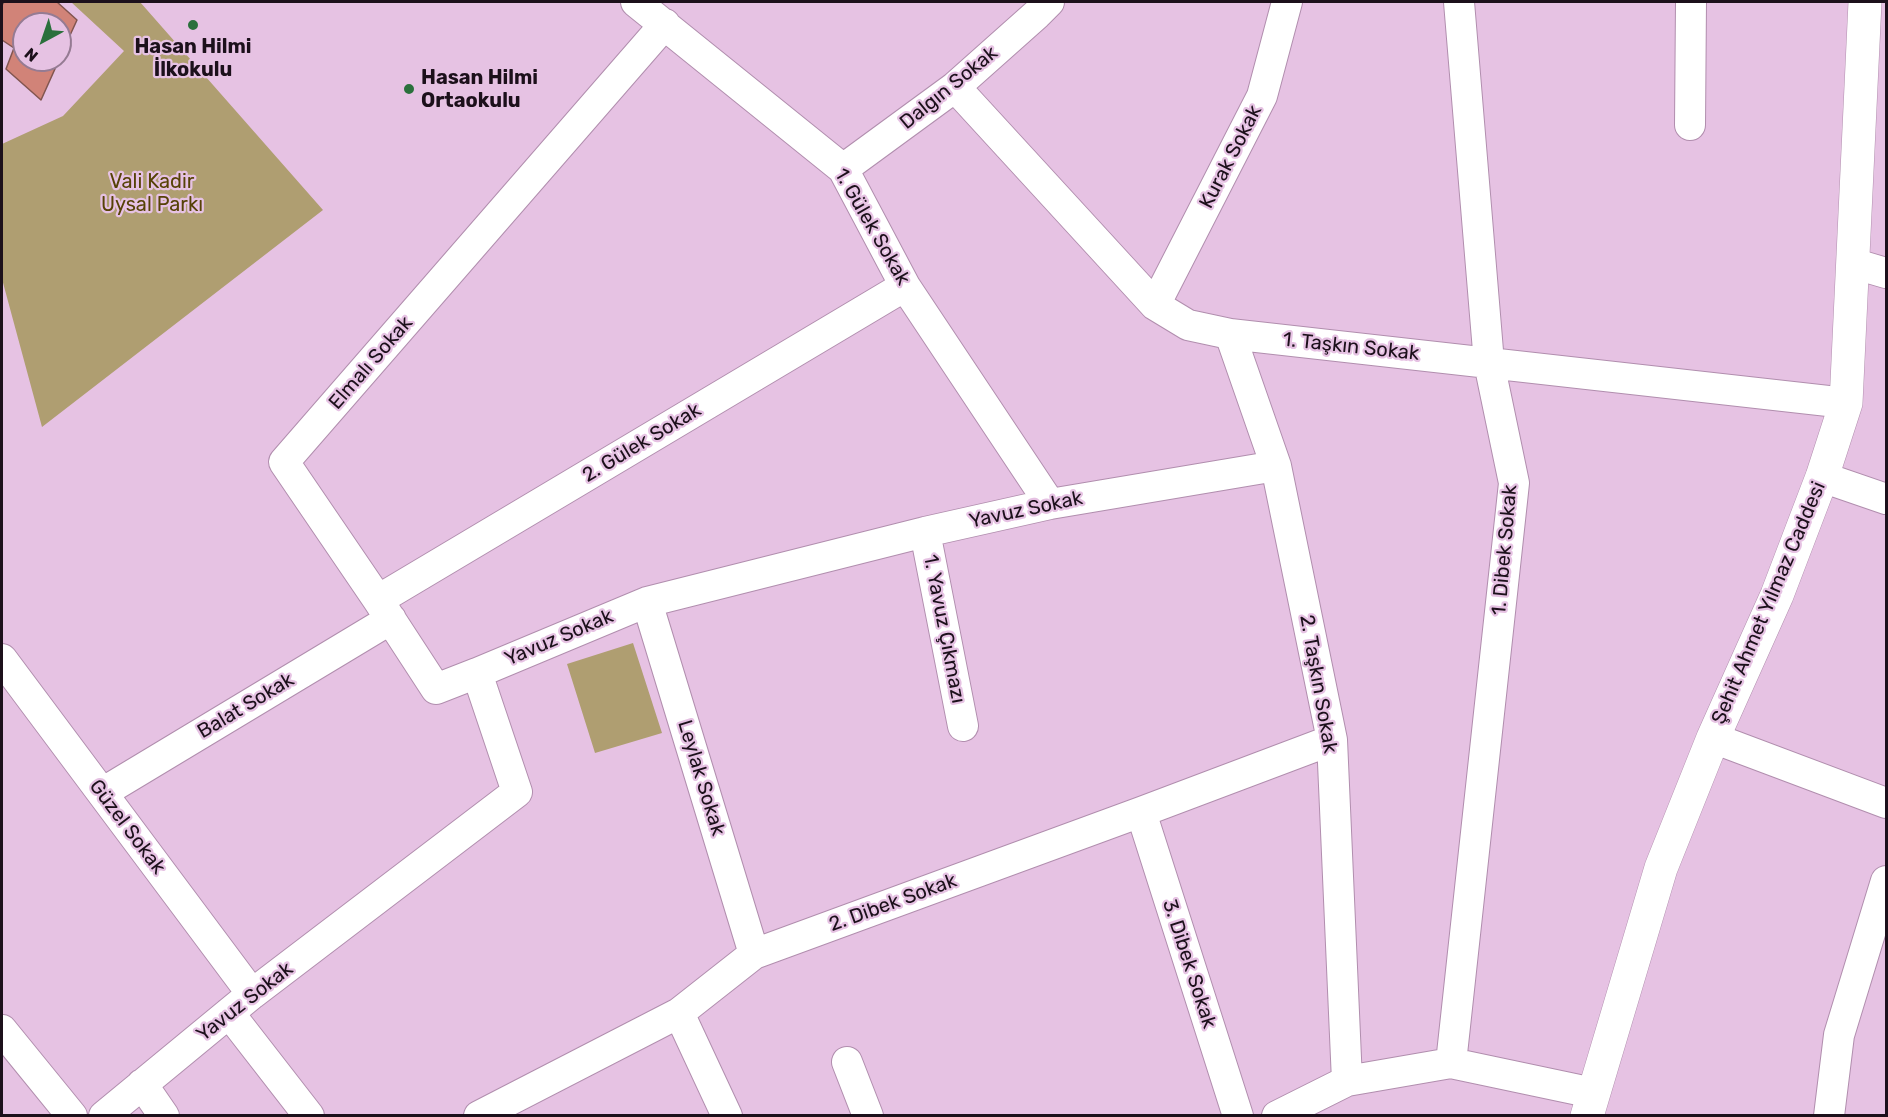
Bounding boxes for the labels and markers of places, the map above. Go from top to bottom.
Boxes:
marker: Hasan Hilmi İlkokulu [186,18,200,32]
place label: Hasan Hilmi İlkokulu [134,35,252,82]
place label: Hasan Hilmi Ortaokulu [421,66,538,113]
marker: Hasan Hilmi Ortaokulu [402,82,416,96]

